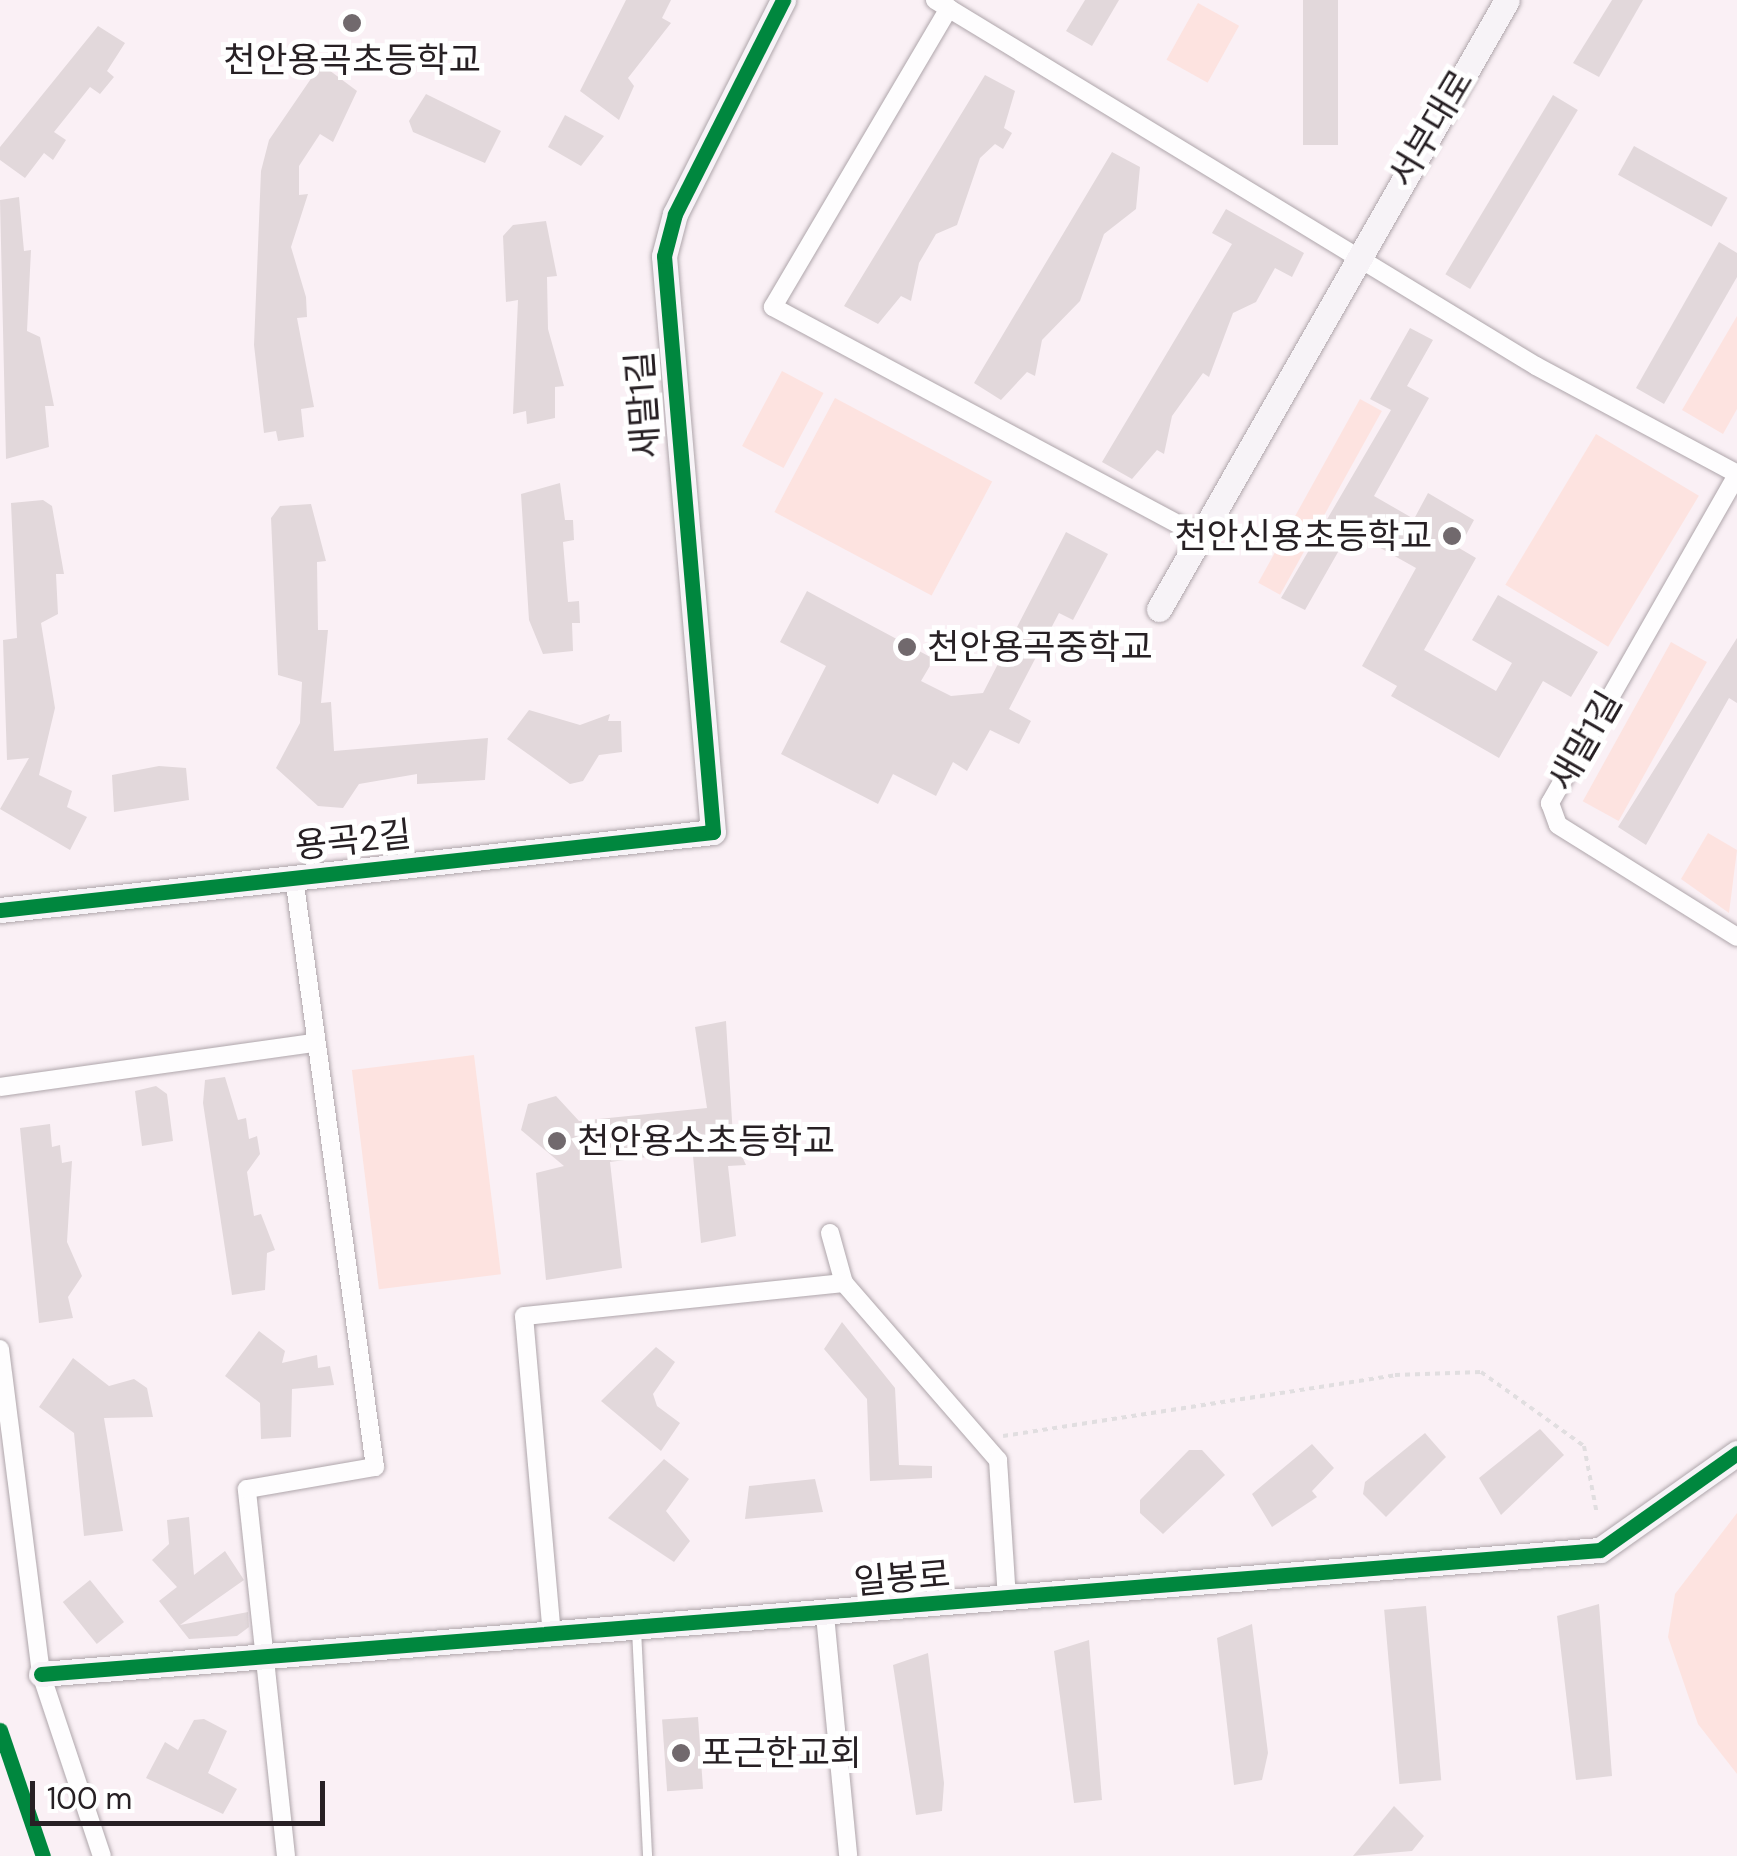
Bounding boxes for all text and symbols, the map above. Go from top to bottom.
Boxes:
marker: 천안용곡초등학교 [341,12,363,34]
place label: 천안용곡초등학교 [223,39,481,81]
street label: 서부대로 [1380,62,1482,194]
street label: 새말1길 [618,350,668,460]
place label: 천안신용초등학교 [1174,515,1432,557]
marker: 천안신용초등학교 [1441,525,1463,547]
place label: 천안용곡중학교 [927,626,1152,668]
marker: 천안용곡중학교 [896,636,918,658]
street label: 새말1길 [1540,684,1630,798]
street label: 용곡2길 [293,813,413,867]
place label: 천안용소초등학교 [577,1120,835,1162]
marker: 천안용소초등학교 [546,1130,568,1152]
street label: 일봉로 [852,1553,952,1603]
place label: 포근한교회 [701,1732,862,1774]
marker: 포근한교회 [670,1742,692,1764]
scale bar [35,1761,330,1823]
text: 100 m [47,1779,132,1818]

